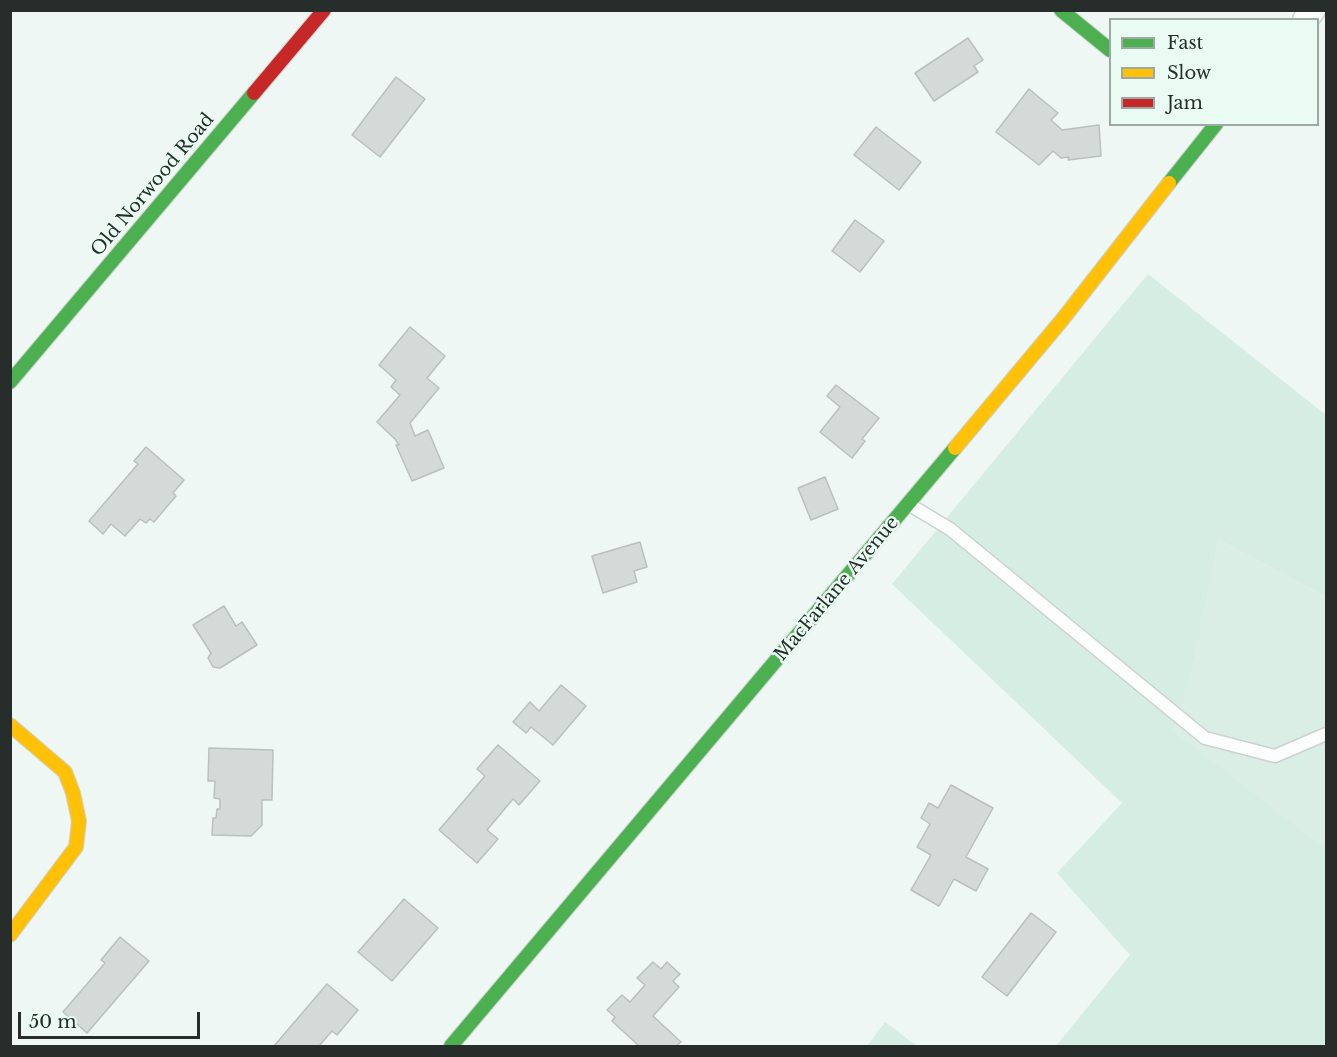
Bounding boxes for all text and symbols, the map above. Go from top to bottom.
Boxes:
legend [1109,18,1319,126]
text: Fast [1167,32,1203,54]
text: Slow [1167,62,1211,84]
text: Jam [1167,92,1203,114]
street label: Old Norwood Road [87,109,219,261]
street label: MacFarlane Avenue [770,513,904,665]
scale bar [21,1000,202,1038]
text: 50 m [29,1011,77,1033]

